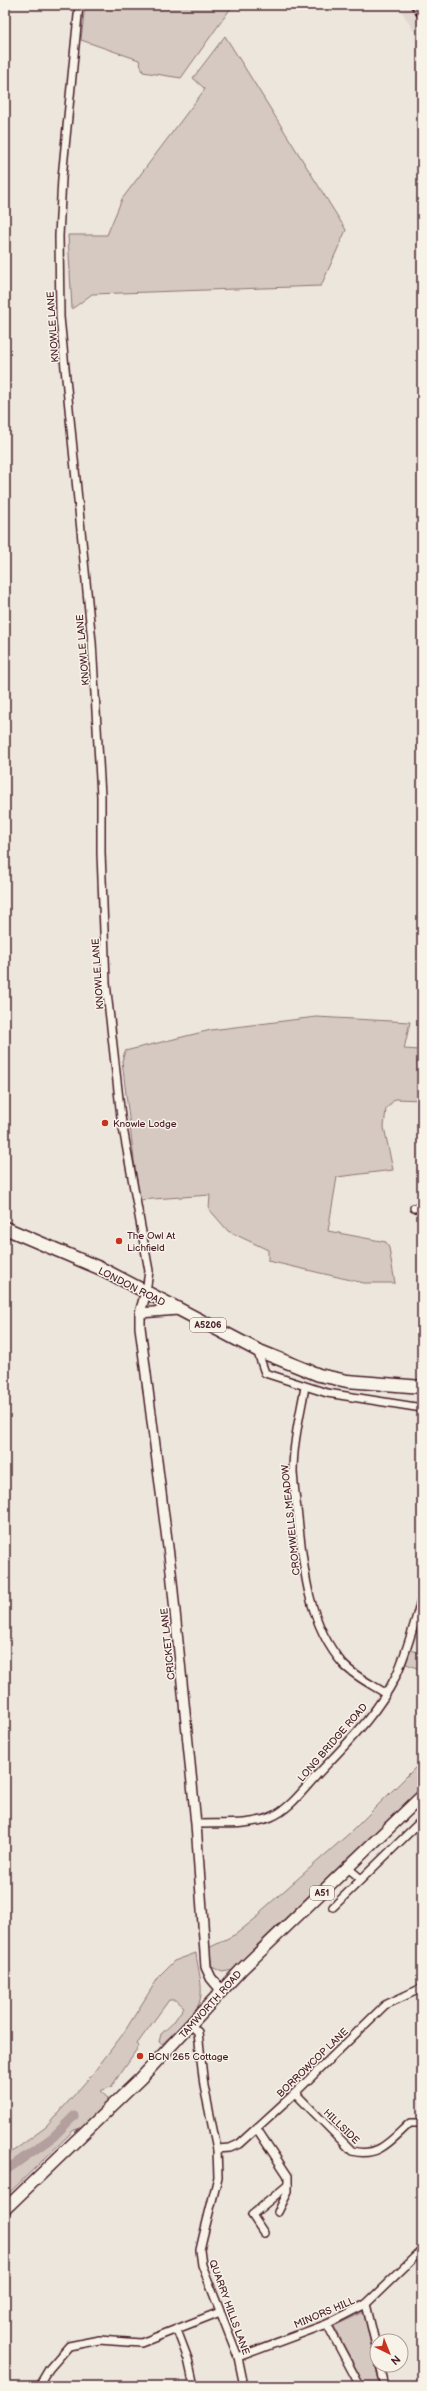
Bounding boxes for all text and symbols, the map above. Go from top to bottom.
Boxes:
street label: KNOWLE LANE [44,290,61,363]
street label: KNOWLE LANE [74,613,92,686]
street label: KNOWLE LANE [89,937,106,1010]
marker: Knowle Lodge [100,1118,110,1128]
place label: Knowle Lodge [113,1118,177,1130]
place label: The Owl At Lichfield [127,1230,175,1254]
marker: The Owl At Lichfield [114,1236,124,1246]
street label: LONDON ROAD [96,1265,167,1309]
road number: A5206 [190,1318,226,1332]
street label: CROMWELLS MEADOW [279,1464,303,1576]
street label: CRICKET LANE [158,1607,178,1680]
street label: LONG BRIDGE ROAD [296,1701,370,1784]
road number: A51 [310,1886,334,1900]
street label: TAMWORTH ROAD [177,1968,244,2041]
street label: BORROWCOP LANE [275,2025,351,2100]
marker: BCN 265 Cottage [135,2051,145,2061]
place label: BCN 265 Cottage [148,2051,229,2063]
street label: HILLSIDE [321,2107,362,2147]
street label: QUARRY HILLS LANE [206,2258,252,2357]
street label: MINORS HILL [292,2295,357,2331]
north arrow [369,2333,409,2373]
text: N [388,2352,403,2368]

